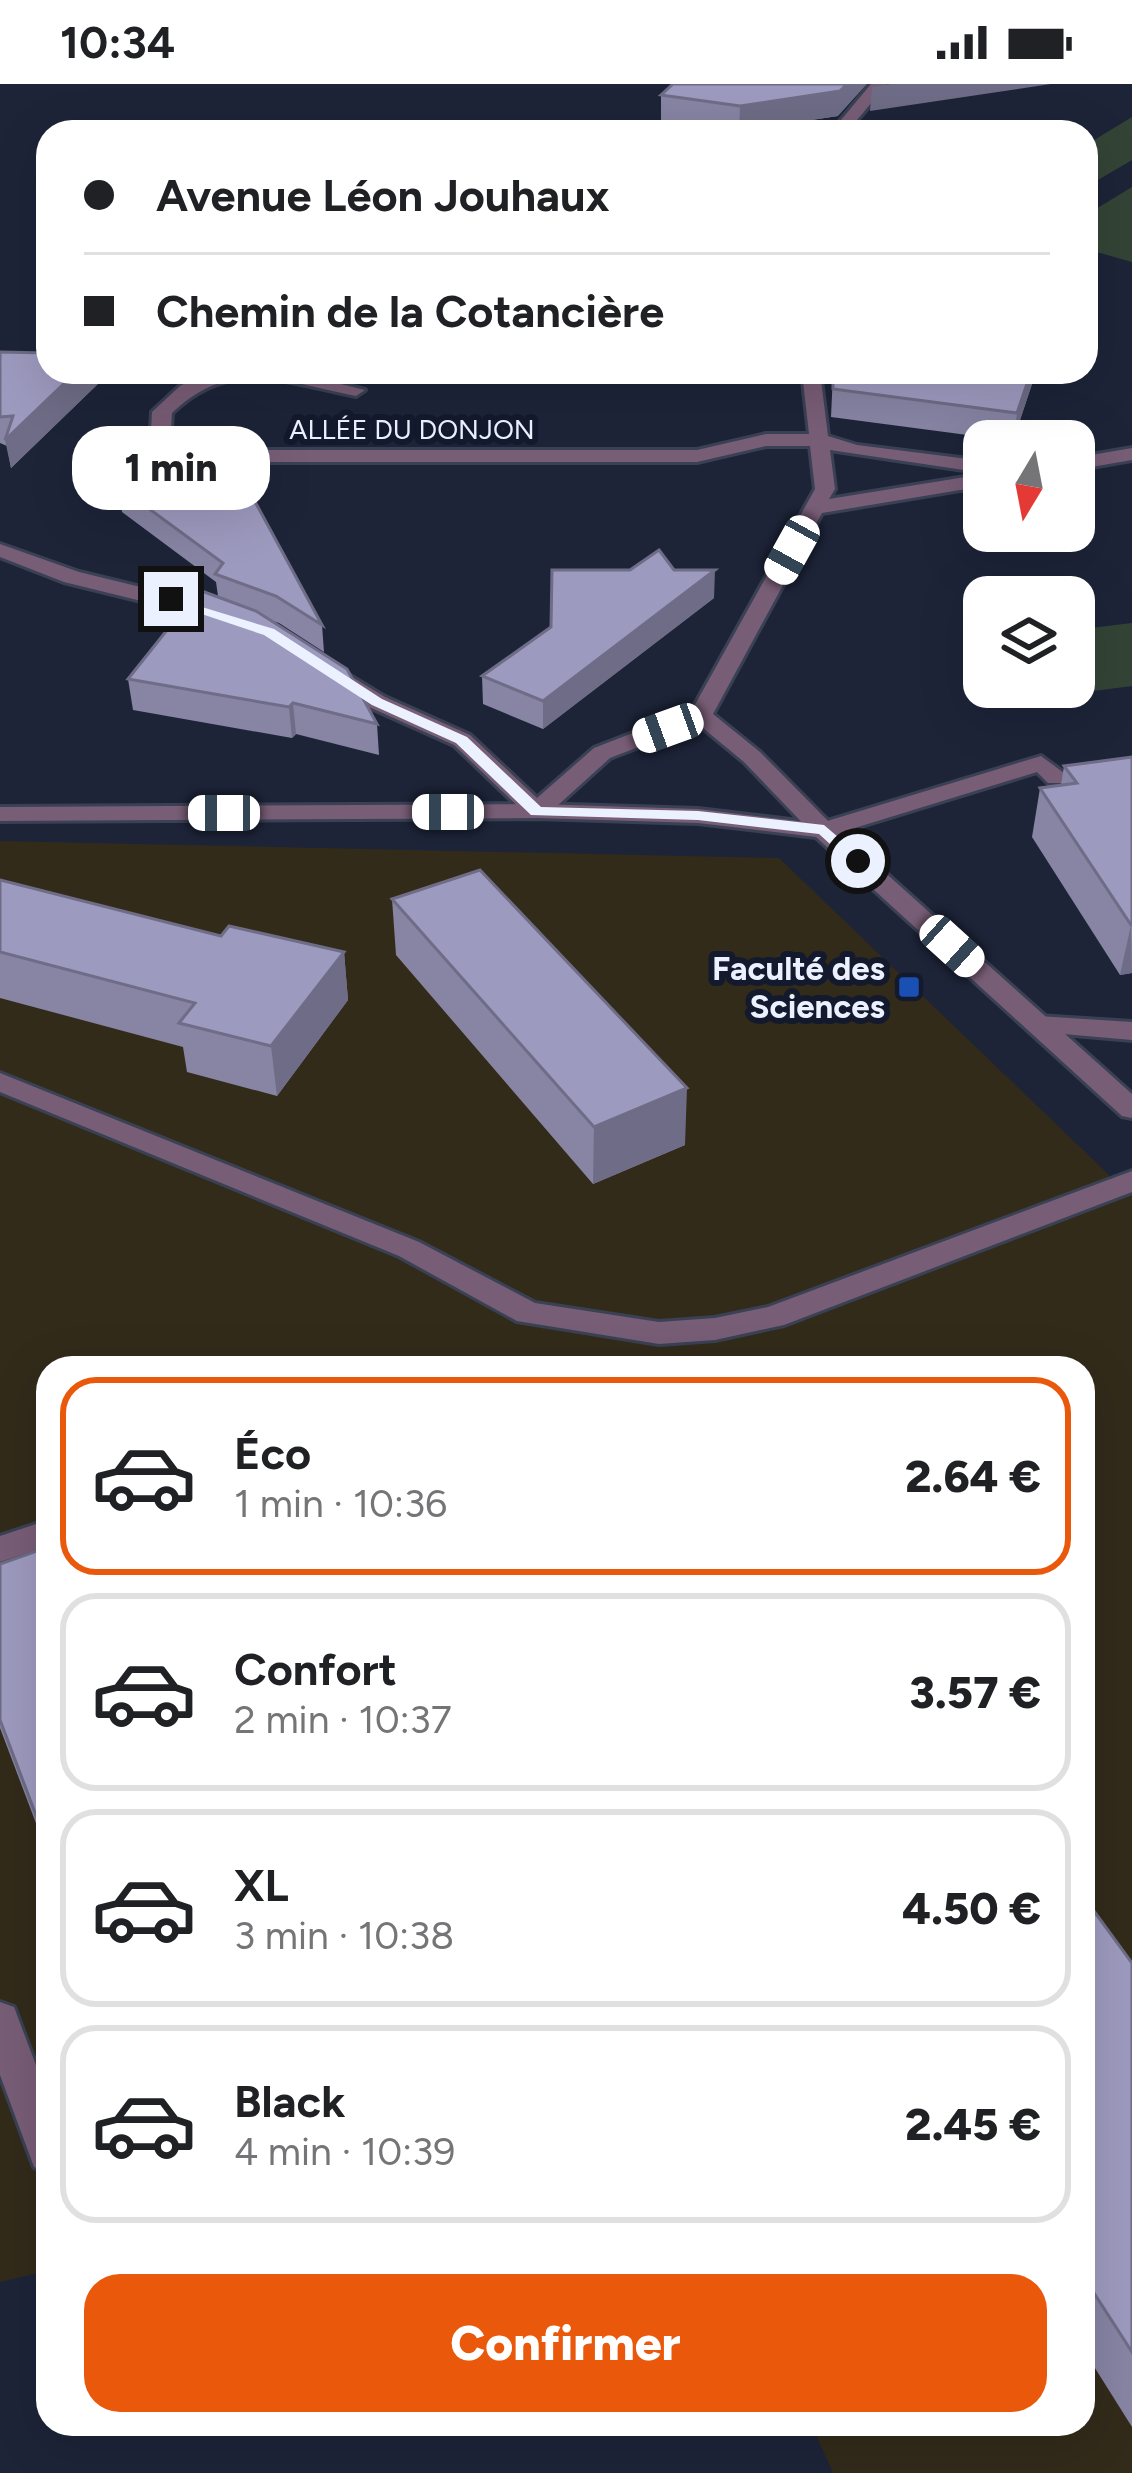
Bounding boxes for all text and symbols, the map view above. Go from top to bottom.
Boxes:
text: 10:34 [60,15,175,69]
text: Avenue Léon Jouhaux [156,168,610,222]
text: Chemin de la Cotancière [156,284,664,338]
street label: ALLÉE DU DONJON [289,413,535,446]
north arrow [963,420,1095,552]
map controls [963,420,1095,708]
callout: 1 min [72,425,270,509]
text: 1 min [124,444,218,491]
car [759,510,825,590]
route end [144,572,198,626]
button: layers [963,576,1095,708]
car [628,699,708,757]
car [412,794,484,830]
car [188,795,260,831]
route start [831,834,885,888]
car [913,909,991,983]
place label: Faculté des Sciences [712,949,885,1026]
marker: Faculté des Sciences [896,974,922,1000]
icon: car [90,1422,198,1530]
text: Éco [234,1426,311,1480]
text: 2.64 € [905,1449,1041,1503]
text: 1 min · 10:36 [234,1480,447,1527]
icon: car [90,1638,198,1746]
text: Confort [234,1642,397,1696]
text: 3.57 € [910,1665,1041,1719]
text: 2 min · 10:37 [234,1696,452,1743]
icon: car [90,1854,198,1962]
text: XL [234,1858,289,1912]
text: 4.50 € [902,1881,1041,1935]
text: 3 min · 10:38 [234,1912,454,1959]
icon: car [90,2070,198,2178]
text: Black [234,2074,345,2128]
text: 2.45 € [905,2097,1041,2151]
text: 4 min · 10:39 [234,2128,455,2175]
button: Confirmer [84,2274,1047,2412]

